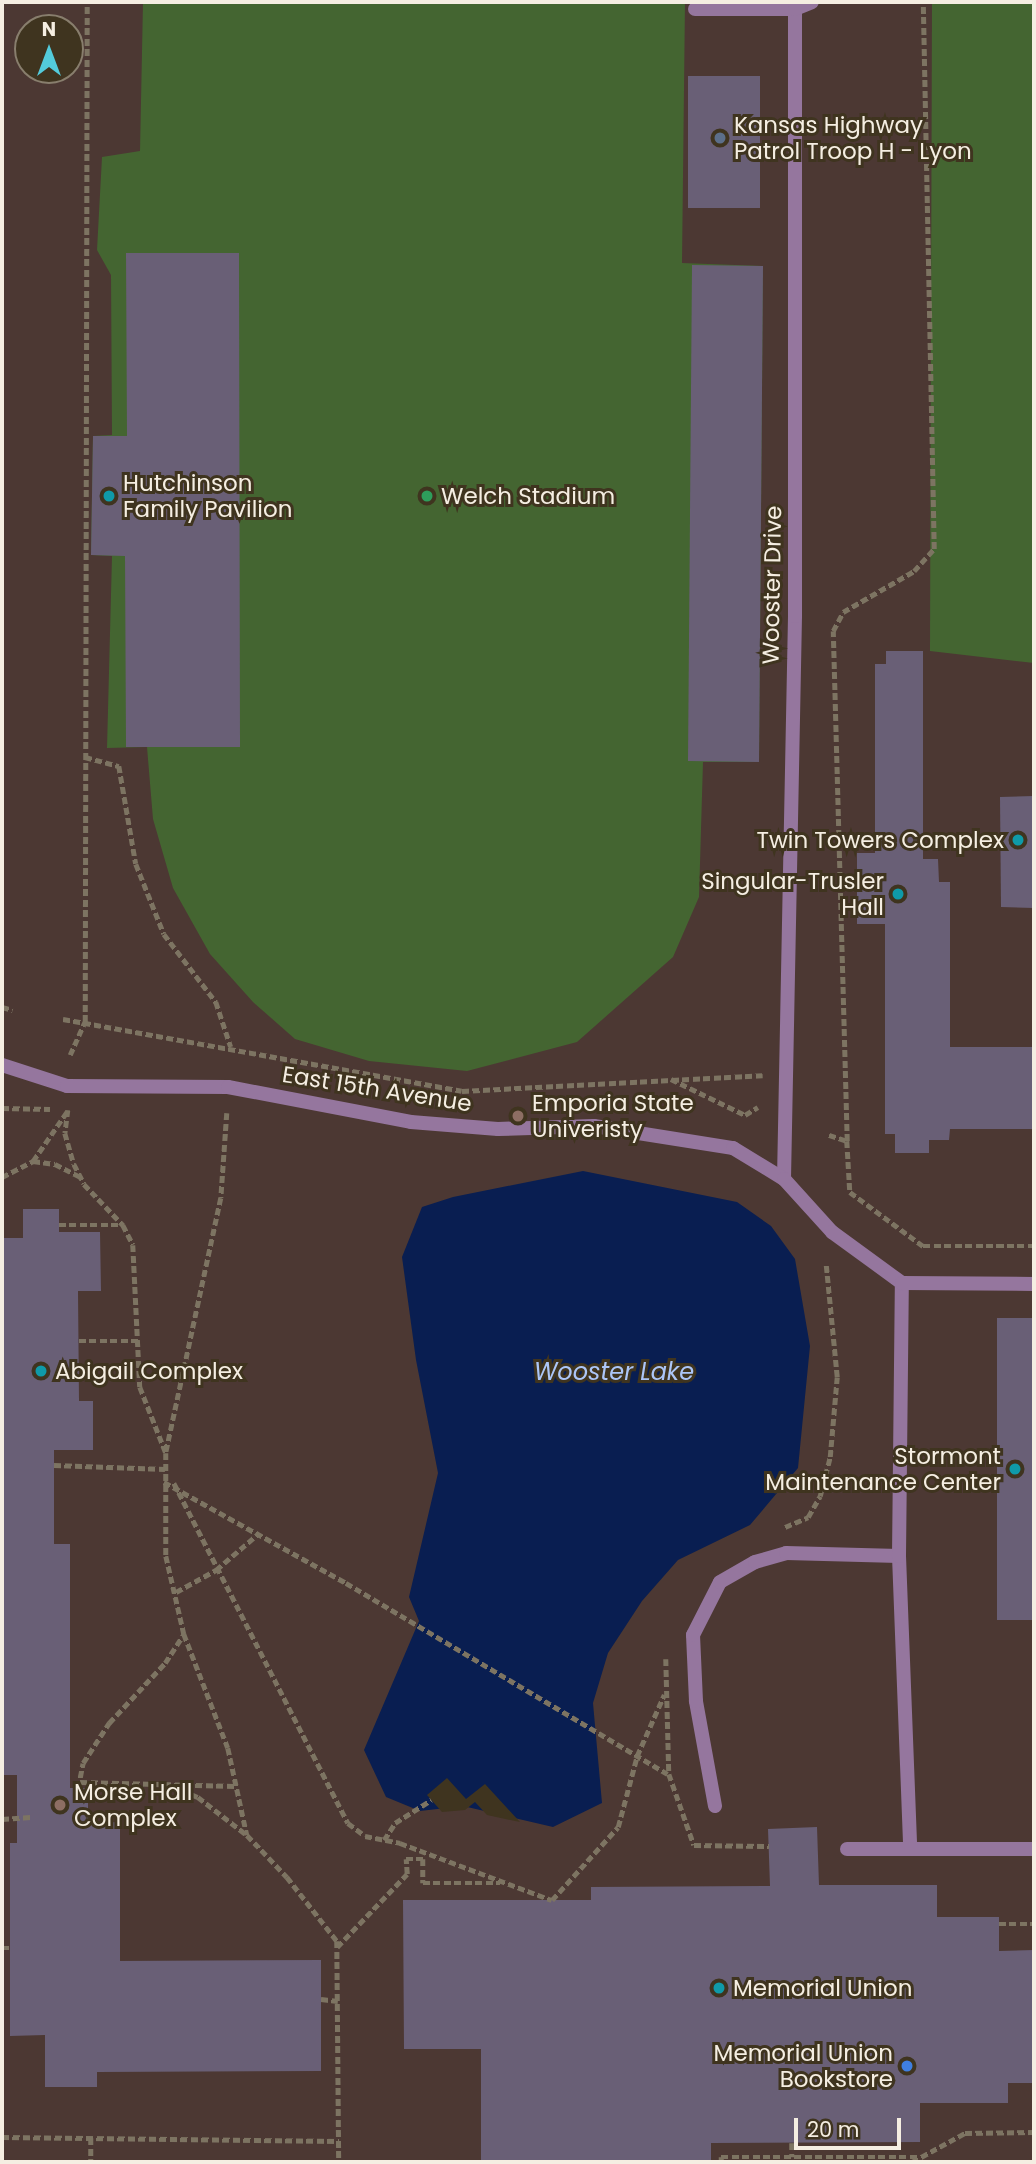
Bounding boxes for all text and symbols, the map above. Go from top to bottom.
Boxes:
north arrow [14,14,84,84]
text: N [42,16,56,43]
place label: Kansas Highway Patrol Troop H - Lyon [734,111,972,165]
marker: Kansas Highway Patrol Troop H - Lyon [712,130,728,146]
place label: Hutchinson Family Pavilion [123,469,292,523]
place label: Welch Stadium [441,482,615,510]
marker: Hutchinson Family Pavilion [101,488,117,504]
marker: Welch Stadium [419,488,435,504]
street label: Wooster Drive [757,505,787,665]
place label: Twin Towers Complex [757,826,1004,854]
marker: Twin Towers Complex [1010,832,1026,848]
place label: Singular-Trusler Hall [701,867,884,921]
marker: Singular-Trusler Hall [890,886,906,902]
street label: East 15th Avenue [280,1060,474,1118]
place label: Emporia State Univeristy [532,1089,694,1143]
marker: Emporia State Univeristy [510,1108,526,1124]
place label: Abigail Complex [55,1357,243,1385]
water label: Wooster Lake [534,1358,694,1386]
marker: Abigail Complex [33,1363,49,1379]
place label: Stormont Maintenance Center [765,1442,1001,1496]
marker: Stormont Maintenance Center [1007,1461,1023,1477]
place label: Morse Hall Complex [74,1778,192,1832]
marker: Morse Hall Complex [52,1797,68,1813]
place label: Memorial Union [733,1974,912,2002]
marker: Memorial Union [711,1980,727,1996]
place label: Memorial Union Bookstore [714,2039,893,2093]
marker: Memorial Union Bookstore [899,2058,915,2074]
scale bar [798,2104,905,2148]
text: 20 m [807,2115,860,2144]

